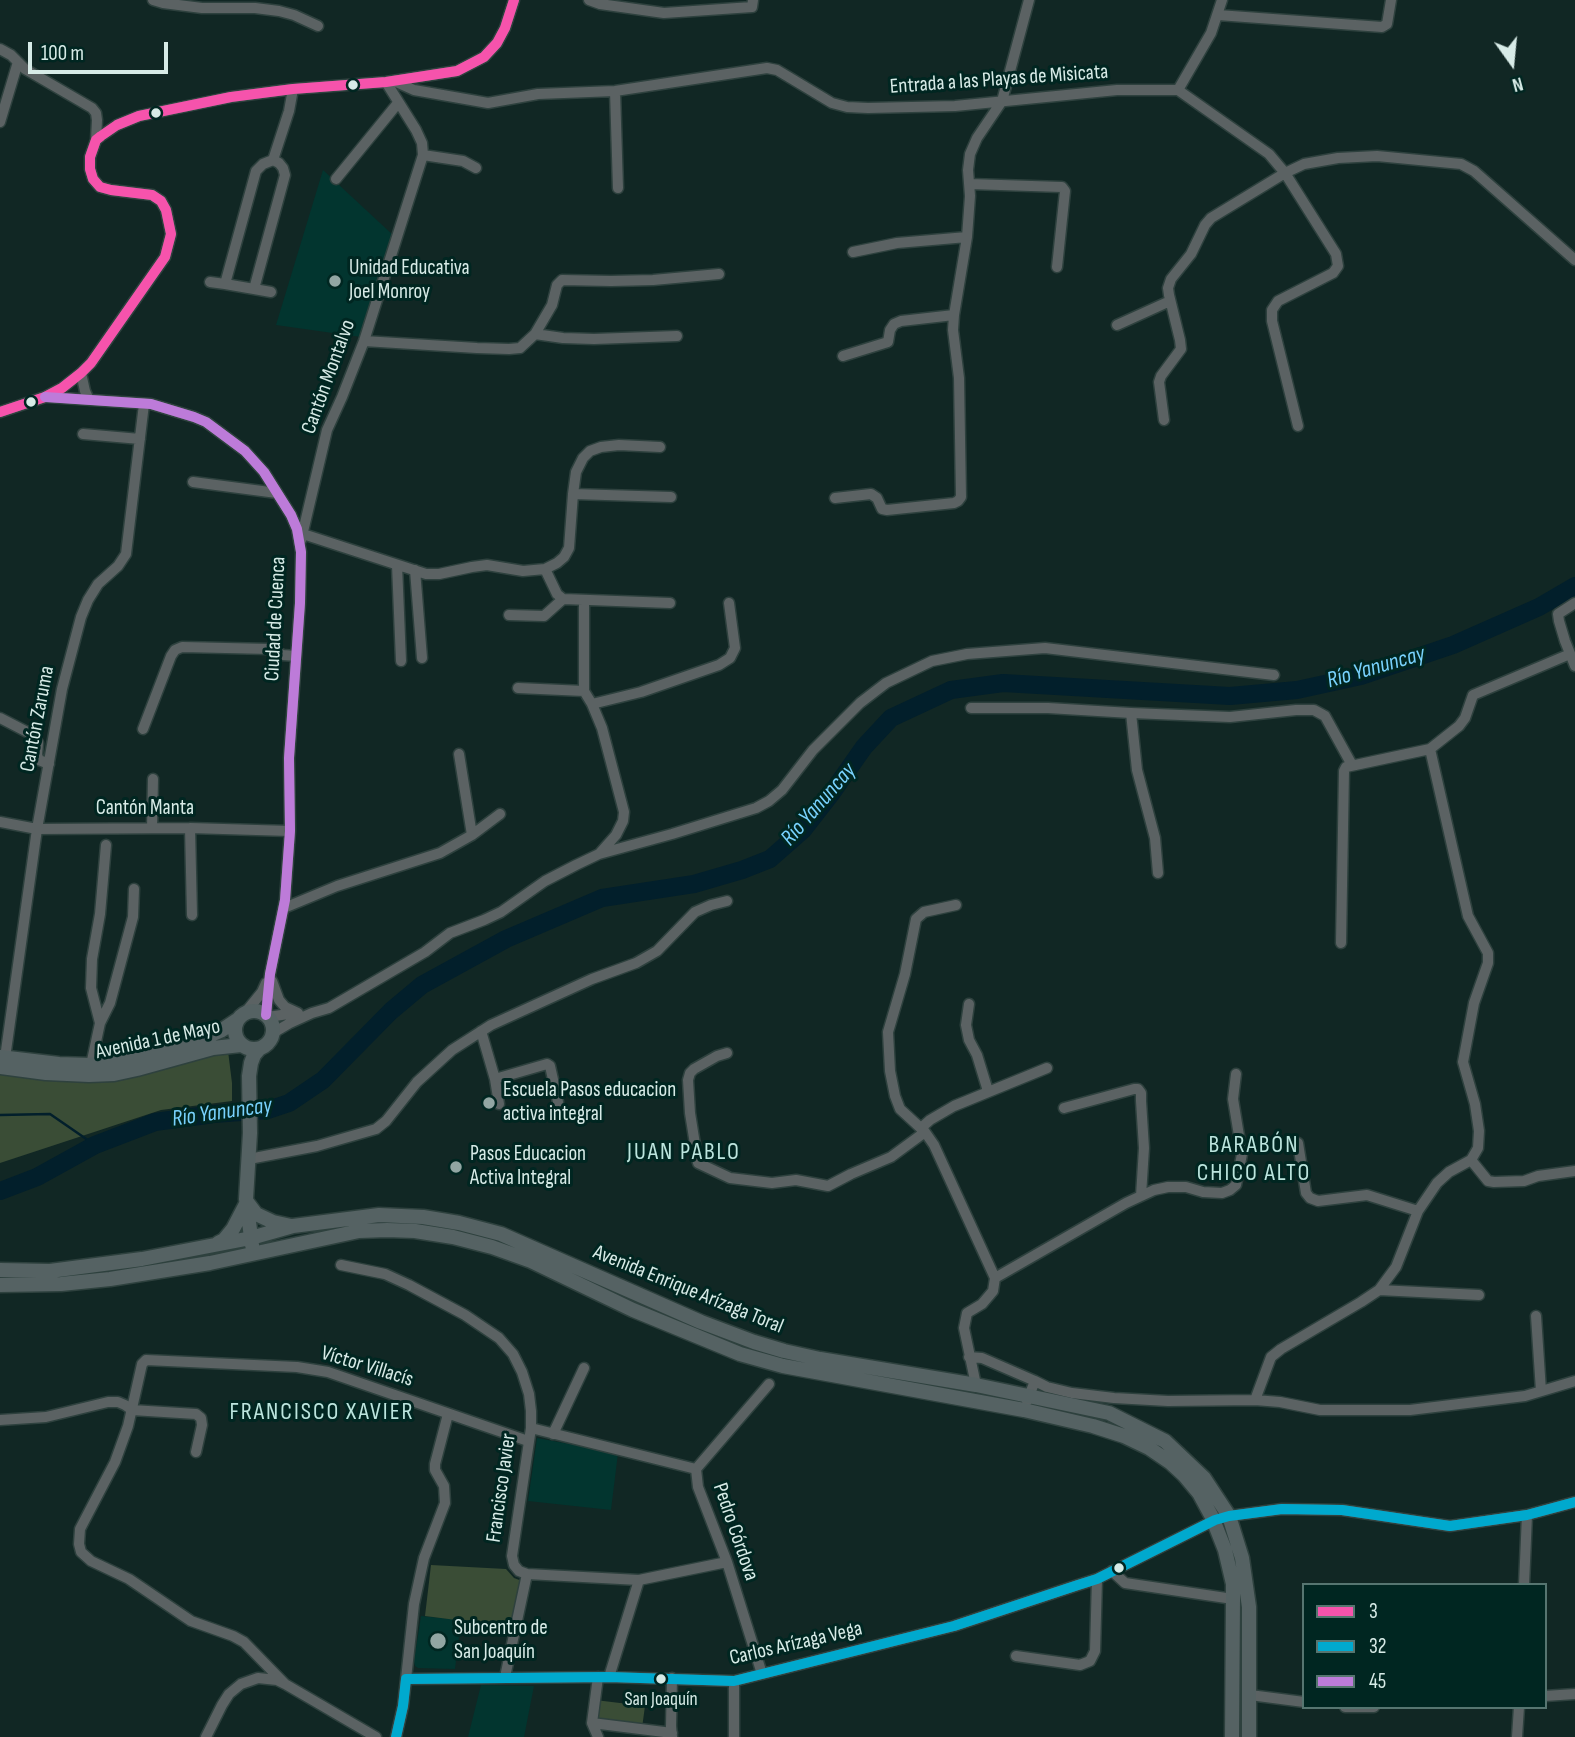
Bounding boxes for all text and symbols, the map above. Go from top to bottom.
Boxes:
scale bar [32,28,172,72]
north arrow [1477,28,1547,98]
text: 100 m [41,41,84,66]
street label: Entrada a las Playas de Misicata [889,60,1109,100]
text: N [1510,71,1525,96]
unlabelled marker [346,78,360,92]
unlabelled marker [149,106,163,120]
place label: Unidad Educativa Joel Monroy [349,256,470,306]
marker: Unidad Educativa Joel Monroy [327,273,343,289]
street label: Cantón Montalvo [297,316,361,438]
unlabelled marker [24,395,38,409]
street label: Ciudad de Cuenca [260,556,292,682]
water label: Río Yanuncay [1324,641,1428,695]
street label: Cantón Zaruma [15,664,61,774]
water label: Río Yanuncay [776,758,862,852]
street label: Cantón Manta [96,796,194,822]
street label: Avenida 1 de Mayo [94,1015,222,1065]
place label: Escuela Pasos educacion activa integral [503,1078,676,1128]
water label: Río Yanuncay [170,1092,274,1134]
marker: Escuela Pasos educacion activa integral [481,1095,497,1111]
district label: BARABÓN CHICO ALTO [1198,1132,1310,1188]
district label: JUAN PABLO [628,1139,740,1167]
place label: Pasos Educacion Activa Integral [470,1142,586,1192]
marker: Pasos Educacion Activa Integral [448,1159,464,1175]
street label: Avenida Enrique Arízaga Toral [589,1240,787,1340]
street label: Víctor Villacís [318,1341,416,1393]
district label: FRANCISCO XAVIER [231,1399,413,1427]
street label: Francisco Javier [482,1432,522,1544]
street label: Pedro Córdova [707,1480,763,1584]
unlabelled marker [1112,1561,1126,1575]
legend [1302,1583,1547,1709]
text: 3 [1369,1599,1378,1624]
place label: Subcentro de San Joaquín [454,1616,548,1666]
street label: Carlos Arízaga Vega [727,1616,865,1672]
marker: Subcentro de San Joaquín [428,1631,448,1651]
text: 32 [1369,1634,1386,1659]
text: 45 [1369,1669,1386,1694]
marker: San Joaquín [654,1672,668,1686]
place label: San Joaquín [624,1689,698,1711]

